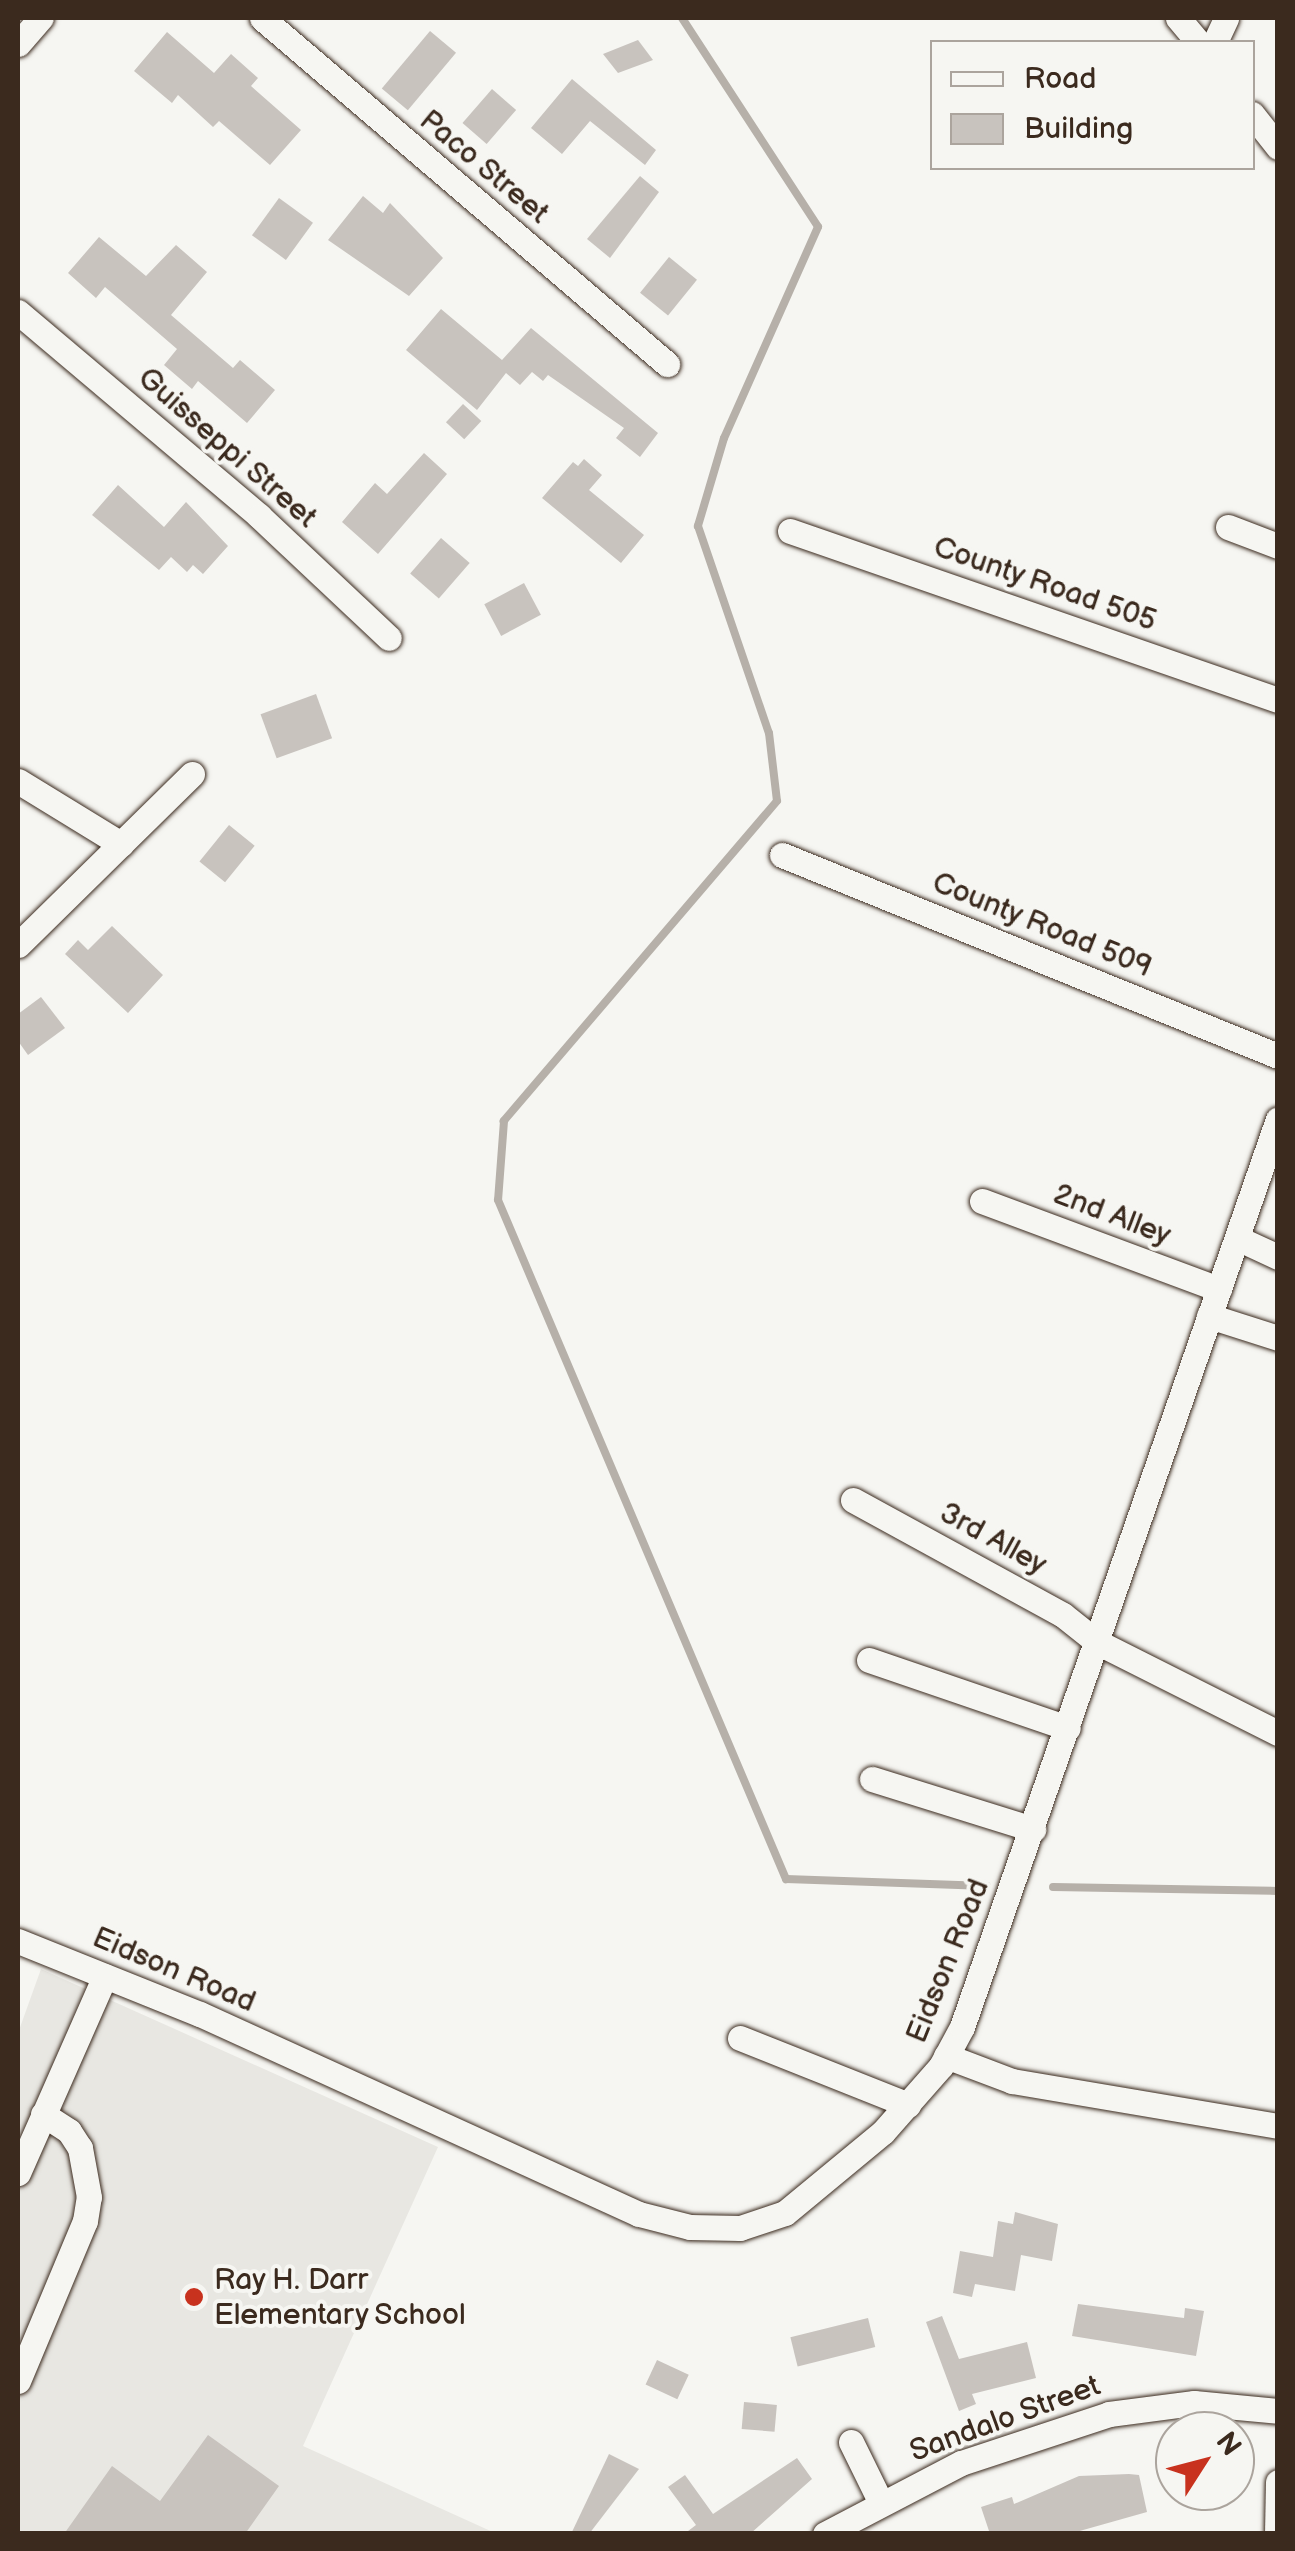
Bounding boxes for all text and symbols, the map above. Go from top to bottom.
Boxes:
legend [930,40,1255,170]
text: Road [1024,61,1097,97]
street label: Paco Street [412,102,556,232]
text: Building [1024,111,1133,147]
street label: Guisseppi Street [130,360,324,536]
street label: County Road 505 [928,529,1162,639]
street label: County Road 509 [926,864,1158,986]
street label: 2nd Alley [1048,1176,1176,1254]
street label: 3rd Alley [933,1495,1053,1583]
street label: Eidson Road [899,1874,997,2048]
street label: Eidson Road [87,1920,261,2020]
place label: Ray H. Darr Elementary School [214,2262,468,2332]
marker: Ray H. Darr Elementary School [183,2286,205,2308]
street label: Sandalo Street [905,2368,1105,2470]
north arrow [1155,2411,1255,2511]
text: N [1209,2426,1248,2462]

